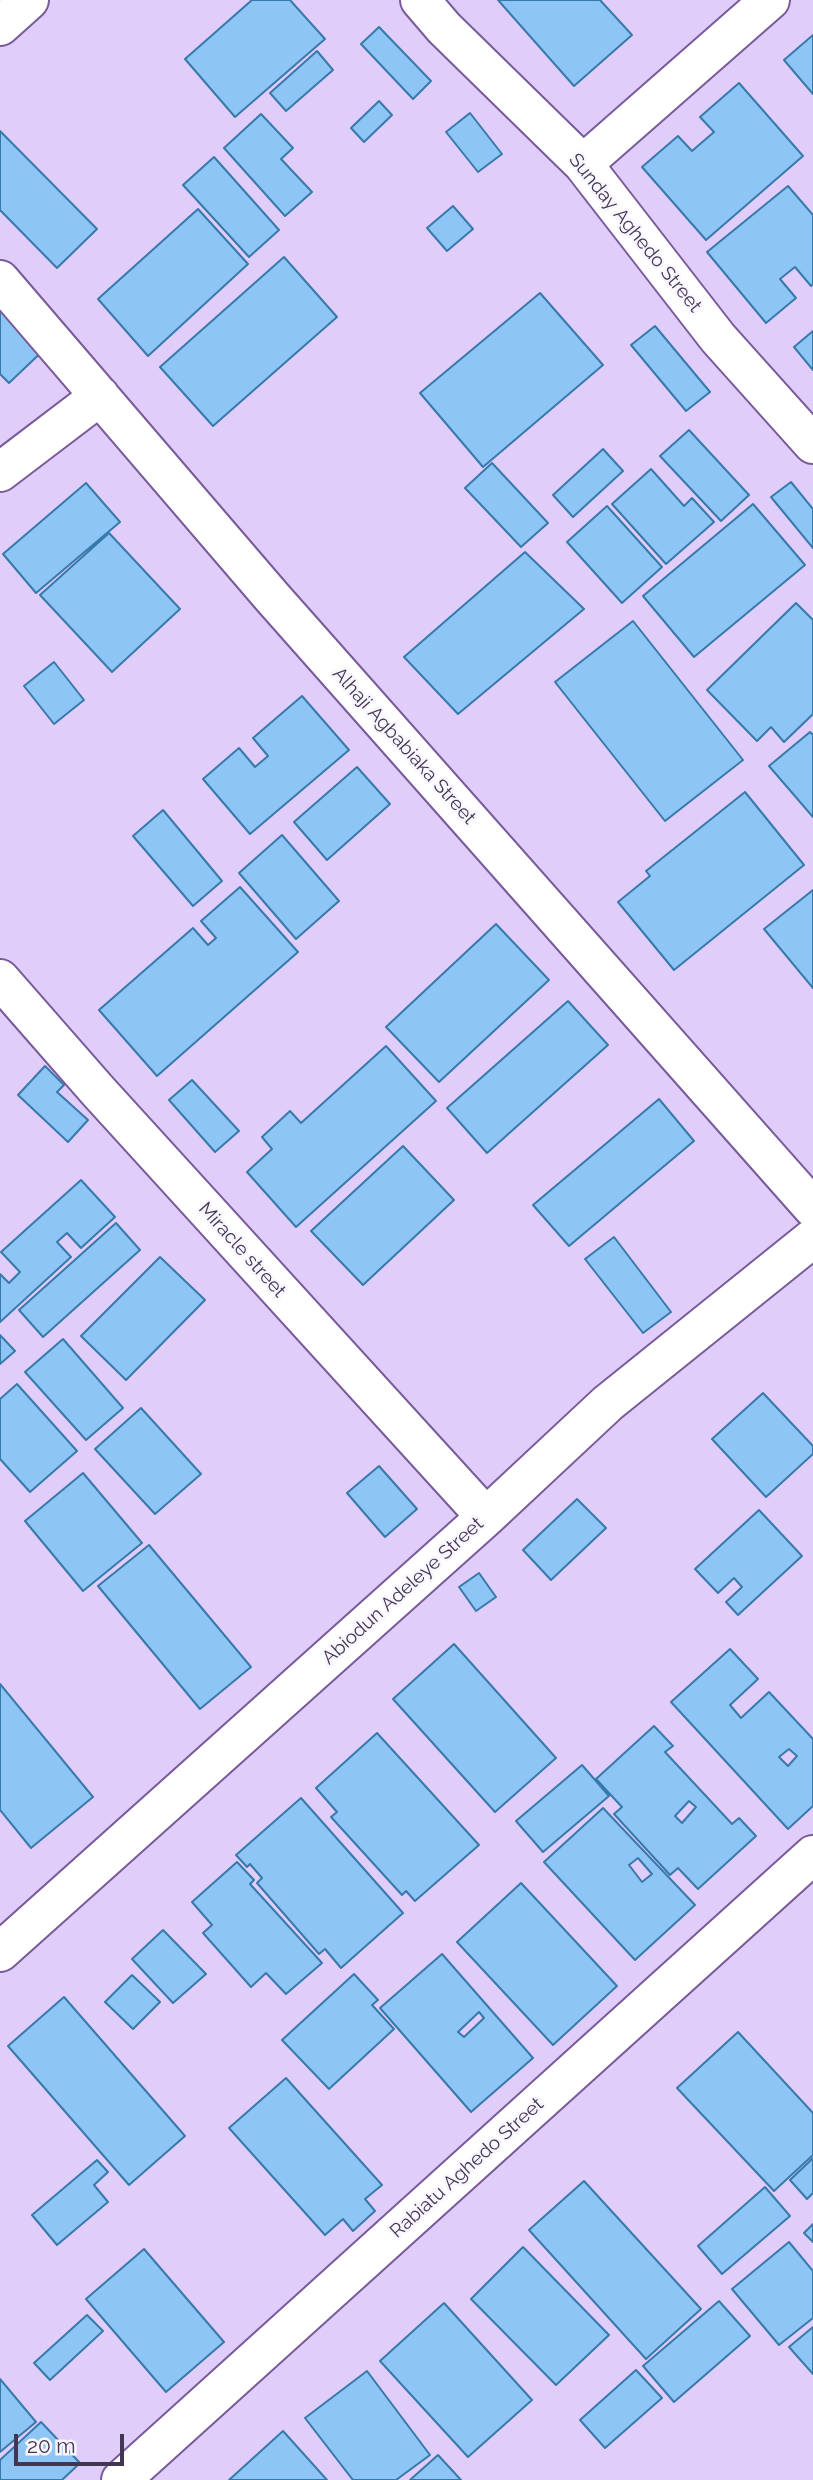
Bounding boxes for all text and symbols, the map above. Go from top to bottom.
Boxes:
street label: Sunday Aghedo Street [564,149,706,317]
street label: Alhaji Agbabiaka Street [328,663,480,829]
street label: Miracle street [193,1198,291,1302]
street label: Abiodun Adeleye Street [318,1513,488,1669]
street label: Rabiatu Aghedo Street [386,2093,548,2243]
scale bar [18,2420,128,2464]
text: 20 m [27,2433,75,2458]

